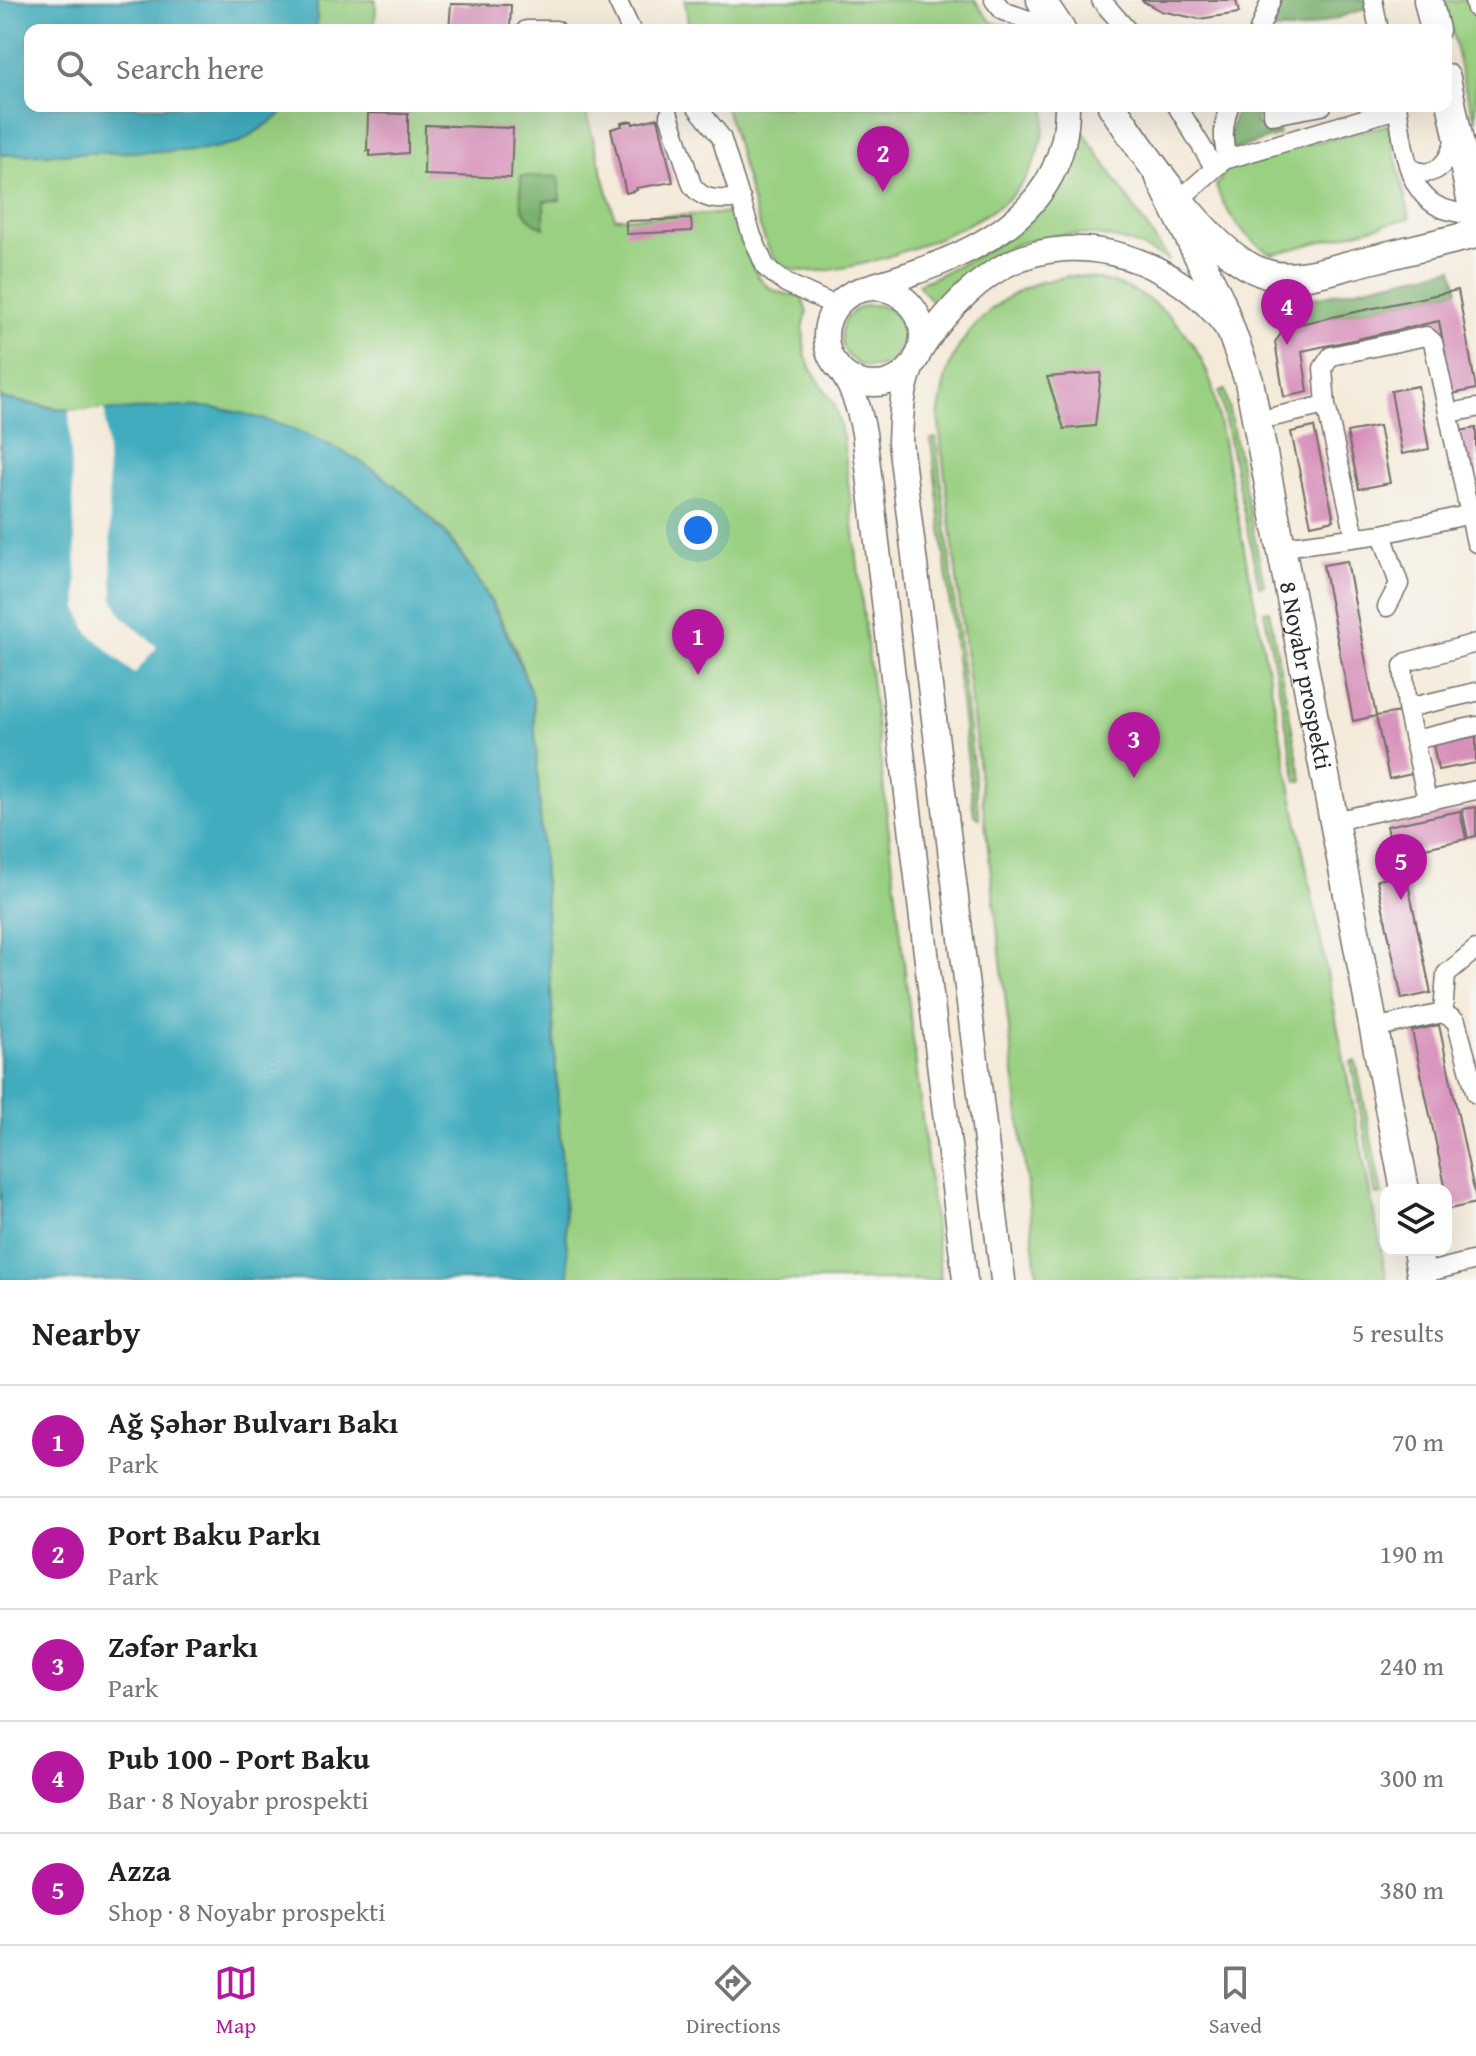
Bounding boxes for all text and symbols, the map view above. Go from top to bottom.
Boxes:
search box [24,24,1452,112]
icon: search [52,46,96,90]
text: Search here [116,46,264,90]
pin: 2 [857,126,909,192]
pin: 4 [1261,279,1313,345]
your location [678,510,718,550]
street label: 8 Noyabr prospekti [1271,578,1342,773]
pin: 1 [672,609,724,675]
pin: 3 [1108,712,1160,778]
pin: 5 [1375,834,1427,900]
map controls [1380,1184,1452,1256]
button: layers [1380,1184,1452,1256]
text: Nearby [32,1308,141,1357]
text: 5 results [1352,1313,1444,1352]
text: Ağ Şəhər Bulvarı Bakı [108,1400,398,1444]
text: 1 [51,1422,65,1461]
text: 70 m [1392,1422,1444,1461]
text: Park [108,1444,158,1483]
text: Port Baku Parkı [108,1512,321,1556]
text: 2 [51,1534,65,1573]
text: 190 m [1379,1534,1444,1573]
text: Park [108,1556,158,1595]
text: Zəfər Parkı [108,1624,258,1668]
text: 3 [51,1646,65,1685]
text: 240 m [1379,1646,1444,1685]
text: Park [108,1668,158,1707]
text: Pub 100 - Port Baku [108,1736,370,1780]
text: 4 [51,1758,65,1797]
text: 300 m [1379,1758,1444,1797]
text: Bar · 8 Noyabr prospekti [108,1780,369,1819]
text: Azza [108,1848,171,1892]
text: 5 [51,1870,65,1909]
text: 380 m [1379,1870,1444,1909]
text: Shop · 8 Noyabr prospekti [108,1892,385,1931]
tab: Map [214,1961,258,2041]
tab: Directions [686,1961,781,2041]
tab: Saved [1209,1961,1262,2041]

